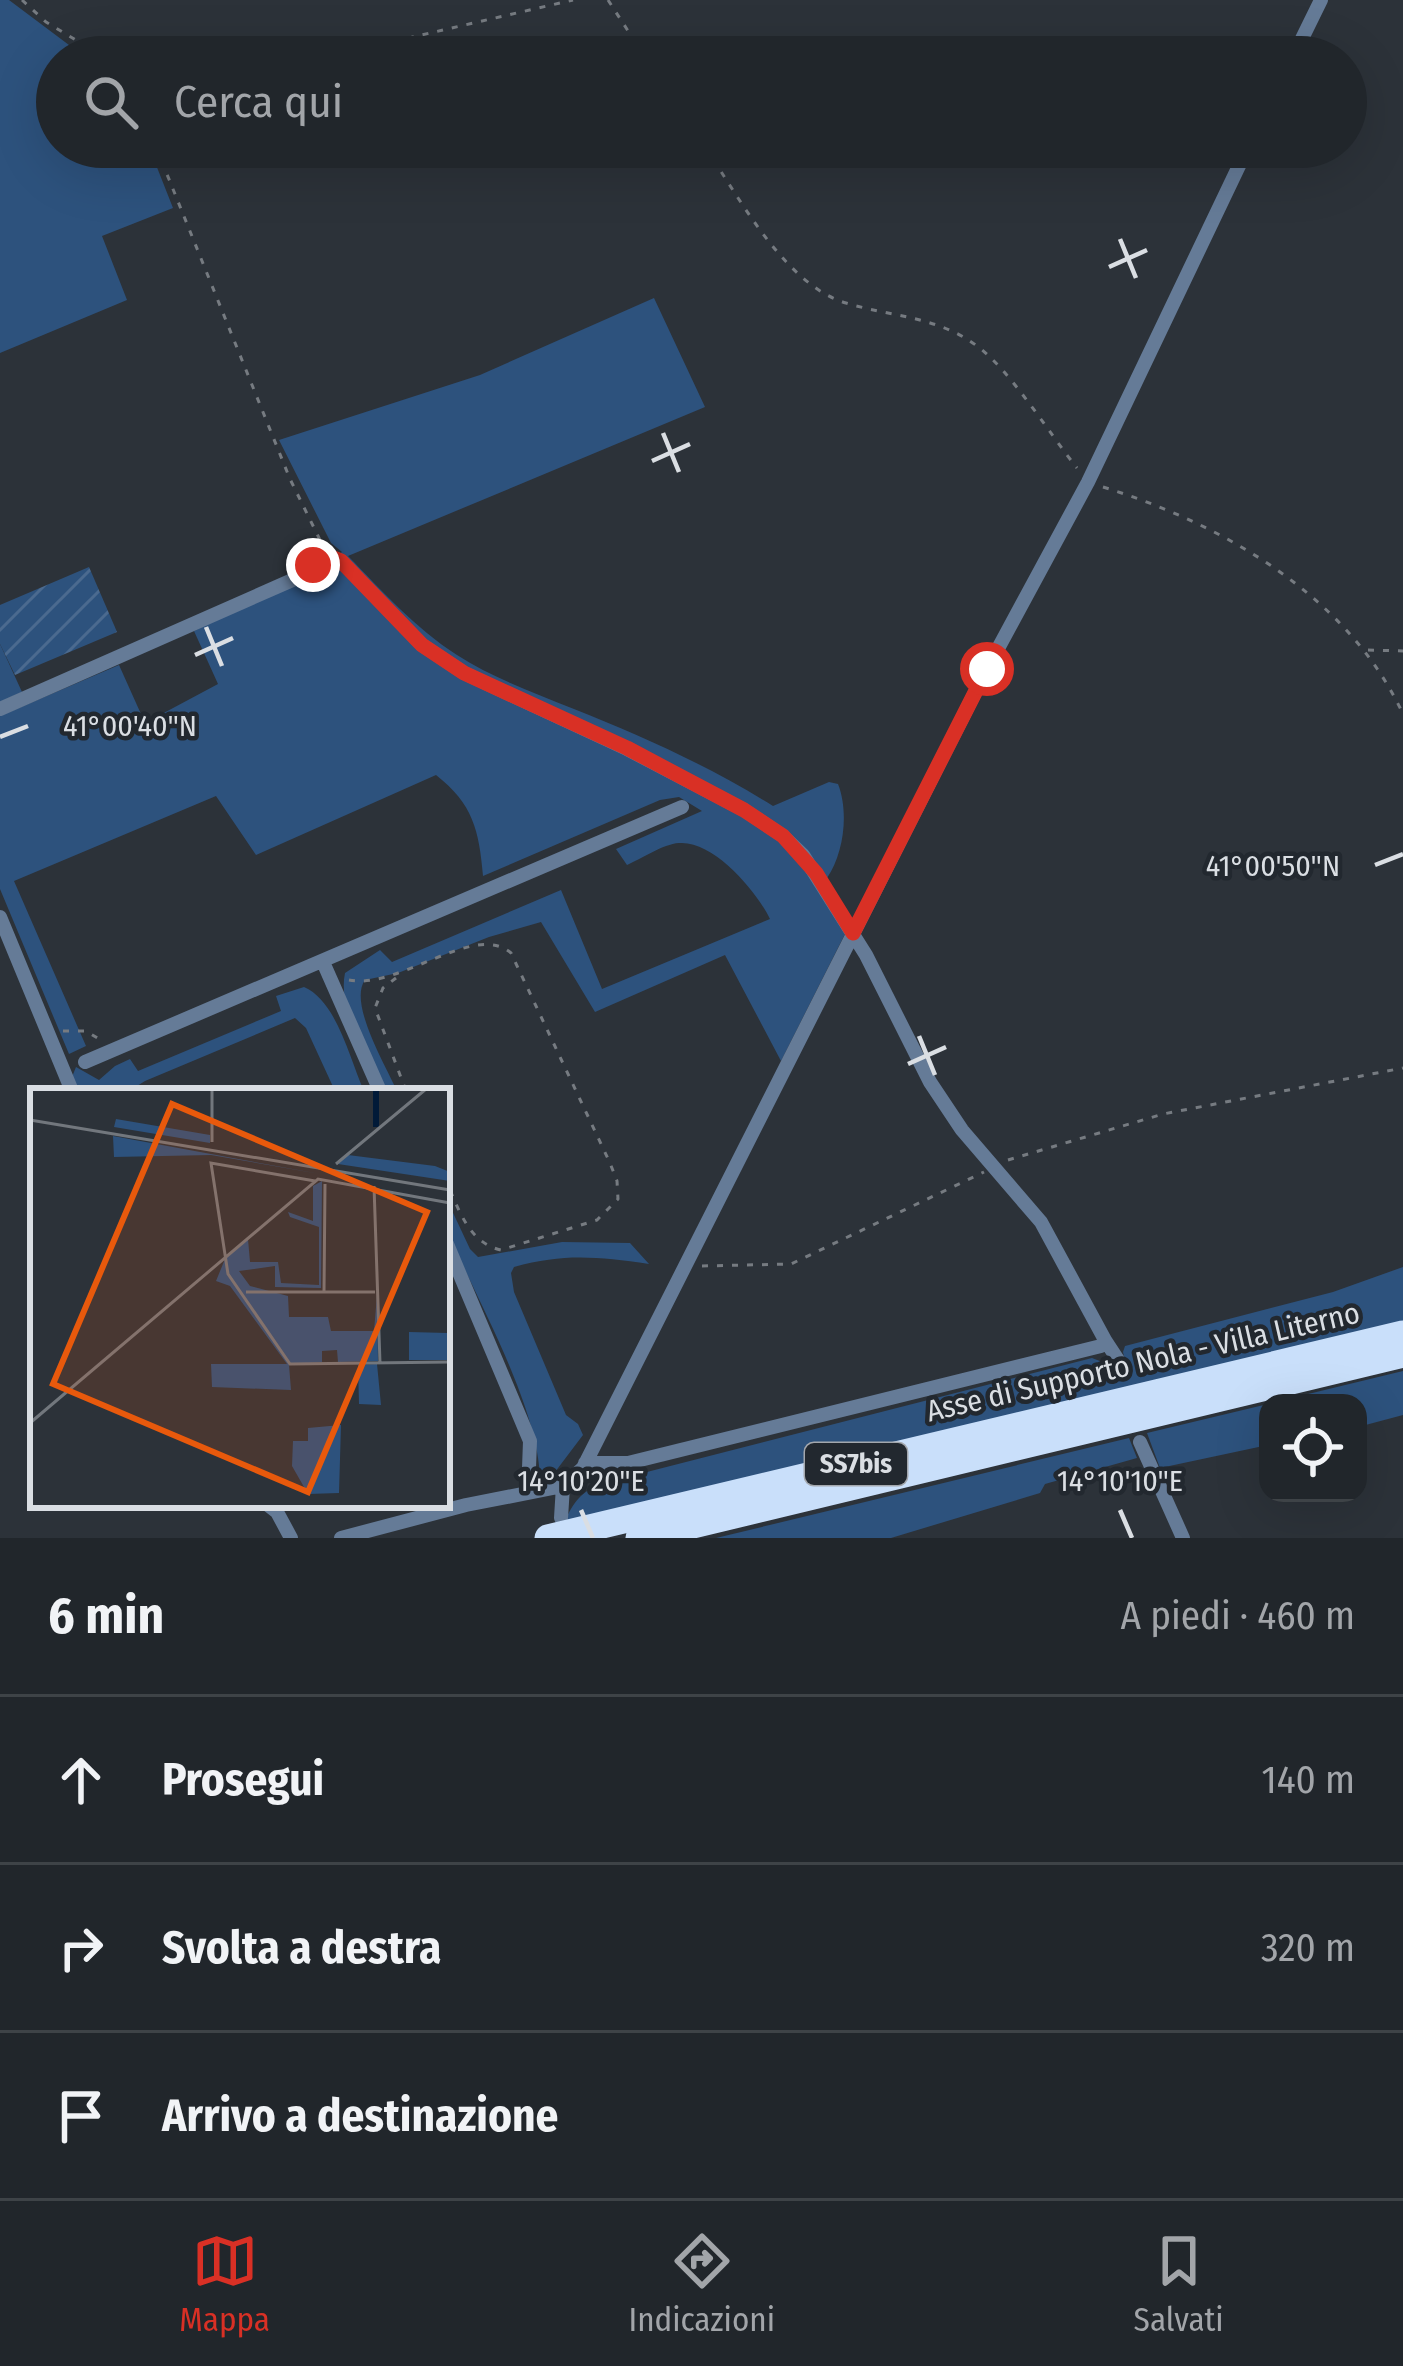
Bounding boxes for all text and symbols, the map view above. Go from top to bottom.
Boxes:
search box [36,36,1367,168]
icon: search [78,69,144,135]
text: Cerca qui [174,75,343,129]
route end [286,538,340,592]
route start [960,642,1014,696]
text: 41°00'40"N [63,708,197,744]
text: 41°00'50"N [1206,848,1340,884]
inset map [30,1088,450,1508]
street label: Asse di Supporto Nola - Villa Literno [923,1295,1363,1429]
map controls [1259,1394,1367,1502]
button: locate [1259,1394,1367,1502]
road number: SS7bis [805,1443,907,1485]
text: 14°10'20"E [517,1463,645,1499]
text: 14°10'10"E [1057,1463,1183,1499]
text: 6 min [48,1585,164,1647]
text: A piedi · 460 m [1120,1593,1355,1639]
icon: ahead [48,1747,114,1813]
text: Prosegui [162,1753,324,1807]
text: 140 m [1261,1757,1355,1803]
icon: right [48,1915,114,1981]
text: Svolta a destra [162,1921,441,1975]
text: 320 m [1261,1925,1355,1971]
icon: arrive [48,2083,114,2149]
text: Arrivo a destinazione [162,2089,558,2143]
tab: Mappa [179,2228,270,2340]
tab: Indicazioni [629,2228,775,2340]
tab: Salvati [1134,2228,1224,2340]

